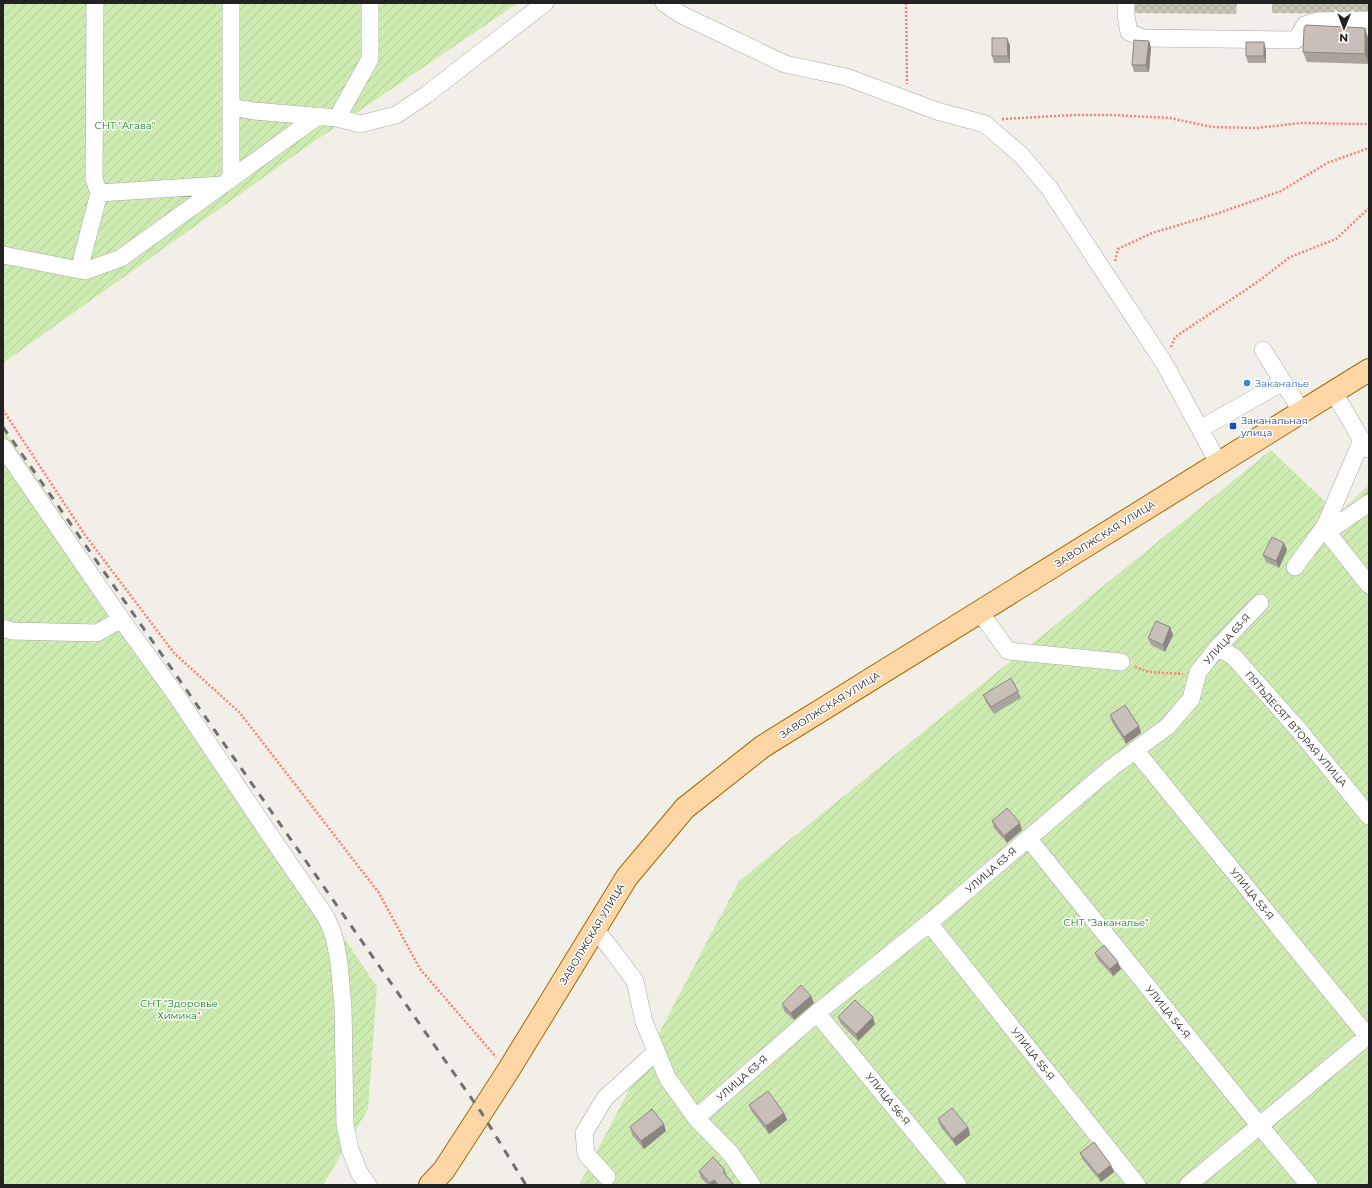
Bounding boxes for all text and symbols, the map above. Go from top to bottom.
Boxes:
north arrow [1324,8,1364,48]
text: N [1339,31,1348,45]
park label: СНТ "Агава" [95,119,156,132]
place label: Заканалье [1255,377,1309,390]
marker: Заканалье [1242,378,1252,388]
place label: Заканальная улица [1240,414,1308,439]
marker: Заканальная улица [1228,421,1238,431]
street label: ЗАВОЛЖСКАЯ УЛИЦА [1052,497,1158,570]
street label: УЛИЦА 63-Я [1201,611,1253,667]
street label: ЗАВОЛЖСКАЯ УЛИЦА [777,668,883,741]
street label: ПЯТЬДЕСЯТ ВТОРАЯ УЛИЦА [1242,668,1350,790]
street label: УЛИЦА 63-Я [963,844,1019,896]
street label: УЛИЦА 53-Я [1227,865,1277,923]
street label: ЗАВОЛЖСКАЯ УЛИЦА [556,880,628,987]
park label: СНТ "Заканалье" [1063,916,1149,929]
street label: УЛИЦА 54-Я [1143,983,1193,1041]
park label: СНТ "Здоровье Химика" [140,997,218,1022]
street label: УЛИЦА 55-Я [1008,1025,1058,1083]
street label: УЛИЦА 63-Я [714,1052,770,1104]
street label: УЛИЦА 56-Я [863,1070,913,1128]

